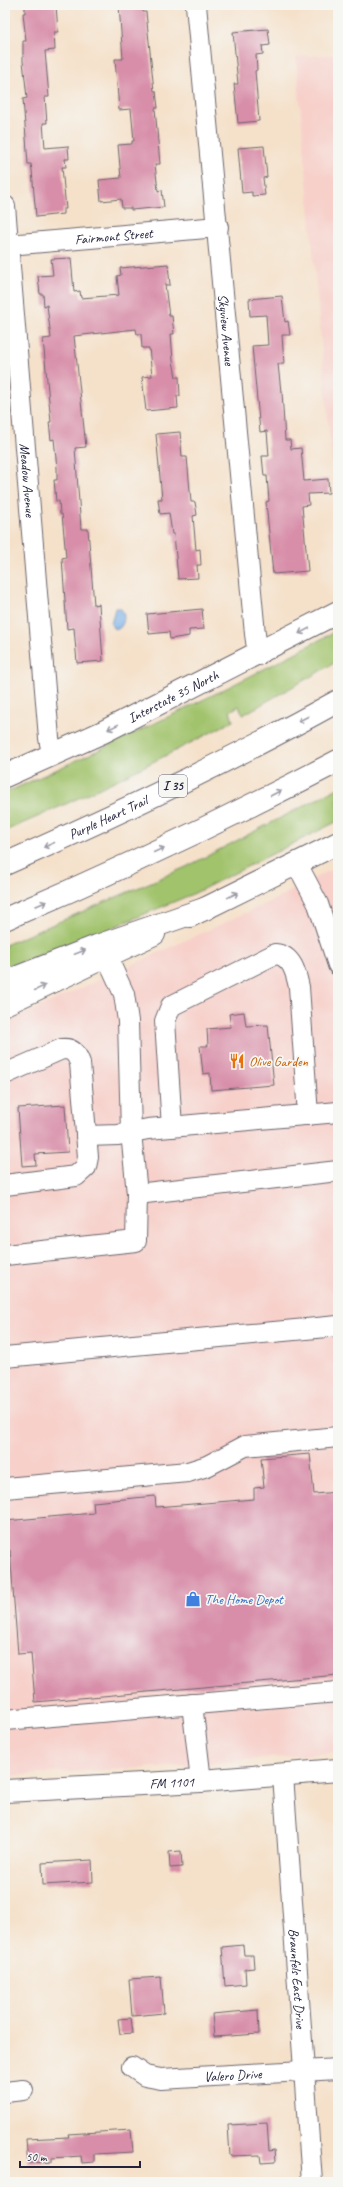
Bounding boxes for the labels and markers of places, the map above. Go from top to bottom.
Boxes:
restaurant icon: Olive Garden [228,1052,246,1070]
place label: Olive Garden [249,1053,308,1070]
shop icon: The Home Depot [184,1590,202,1608]
place label: The Home Depot [205,1591,284,1608]

